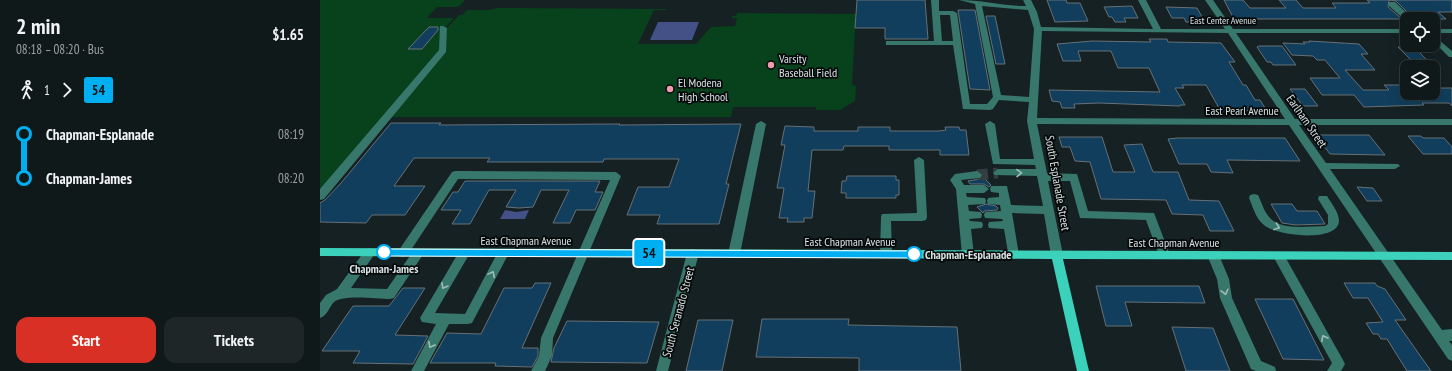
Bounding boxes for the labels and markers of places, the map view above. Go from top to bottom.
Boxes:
place label: Varsity Baseball Field [778,51,837,80]
marker: Varsity Baseball Field [766,60,776,70]
place label: El Modena High School [678,75,728,104]
marker: El Modena High School [665,84,675,94]
marker: Chapman-James [376,244,392,260]
marker: Chapman-Esplanade [906,246,922,262]
place label: Chapman-Esplanade [925,247,1012,262]
place label: Chapman-James [350,261,418,276]

